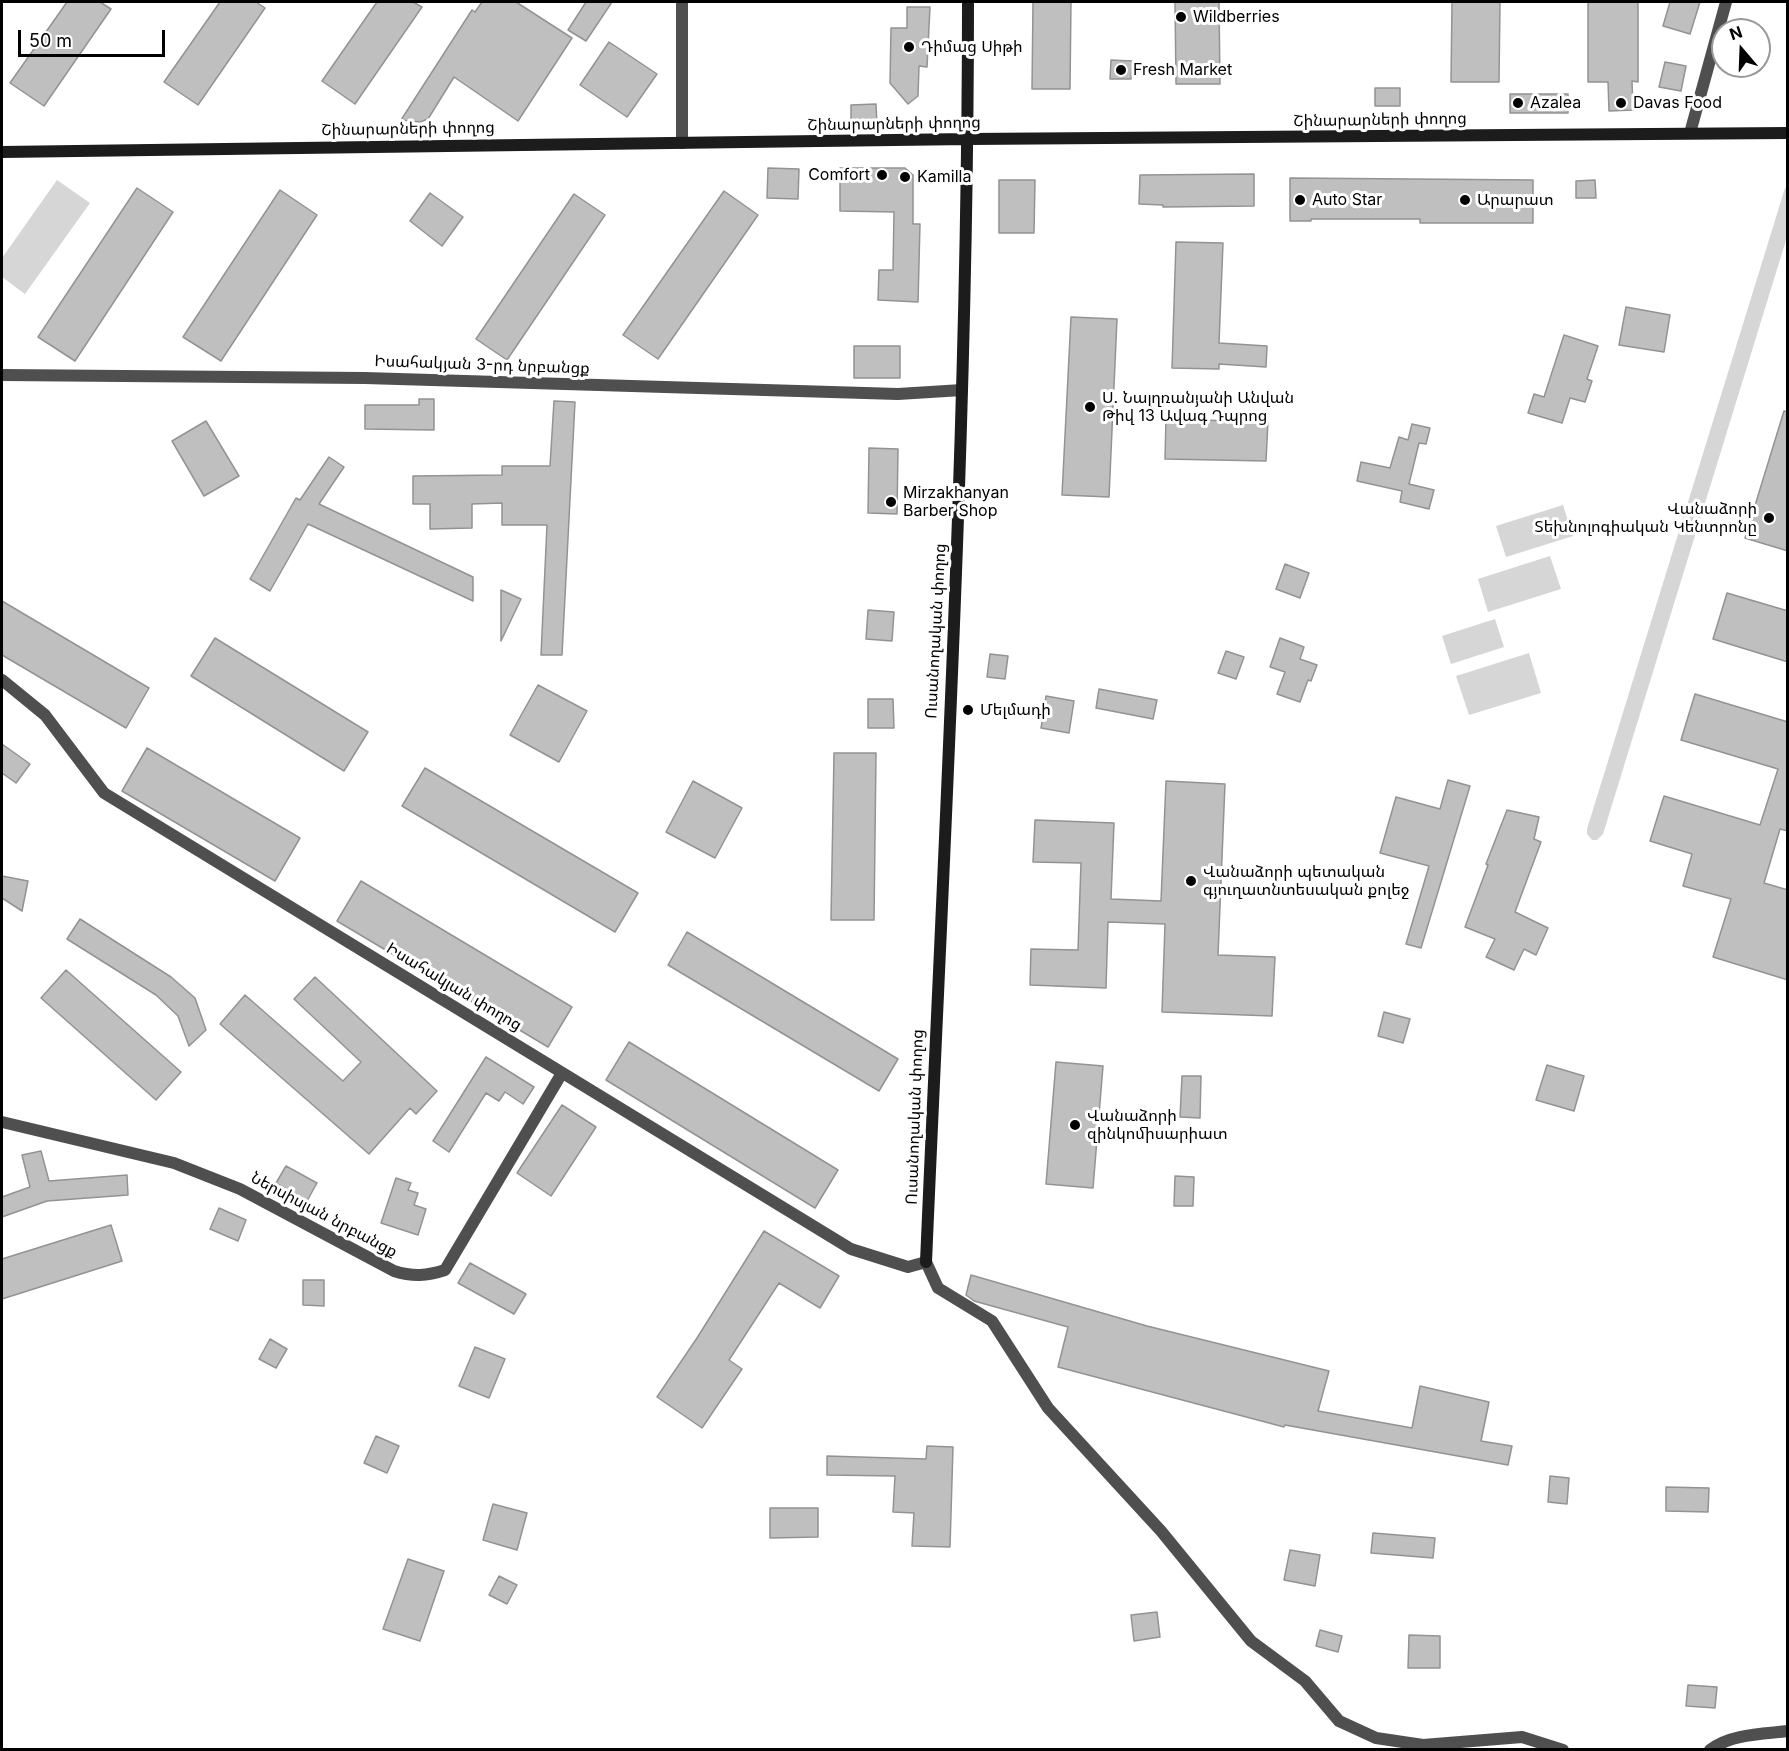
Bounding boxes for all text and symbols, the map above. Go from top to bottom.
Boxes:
place label: Wildberries [1193,7,1280,27]
marker: Wildberries [1174,10,1188,24]
scale bar [21,18,168,56]
north arrow [1711,18,1771,78]
text: N [1727,21,1745,44]
text: 50 m [29,30,72,51]
place label: Դիմաց Սիթի [921,37,1023,57]
marker: Դիմաց Սիթի [902,40,916,54]
place label: Fresh Market [1133,60,1232,80]
marker: Fresh Market [1114,63,1128,77]
place label: Azalea [1530,93,1581,113]
place label: Davas Food [1633,93,1722,113]
marker: Azalea [1511,96,1525,110]
marker: Davas Food [1614,96,1628,110]
street label: Շինարարների փողոց [1293,109,1467,131]
street label: Շինարարների փողոց [807,113,981,135]
street label: Շինարարների փողոց [321,118,495,140]
place label: Comfort [808,165,870,185]
place label: Kamilla [917,167,971,187]
marker: Comfort [875,168,889,182]
marker: Kamilla [898,170,912,184]
place label: Auto Star [1312,190,1382,210]
place label: Արարատ [1477,190,1554,210]
marker: Auto Star [1293,193,1307,207]
marker: Արարատ [1458,193,1472,207]
street label: Իսահակյան 3-րդ նրբանցք [374,352,590,378]
place label: Ս. Նալղռանյանի Անվան Թիվ 13 Ավագ Դպրոց [1102,388,1294,426]
marker: Ս. Նալղռանյանի Անվան Թիվ 13 Ավագ Դպրոց [1083,400,1097,414]
place label: Mirzakhanyan Barber Shop [903,483,1009,521]
marker: Mirzakhanyan Barber Shop [884,495,898,509]
place label: Վանաձորի Տեխնոլոգիական Կենտրոնը [1535,499,1757,537]
marker: Վանաձորի Տեխնոլոգիական Կենտրոնը [1762,511,1776,525]
street label: Ուսանողական փողոց [922,543,950,719]
place label: Մելմադի [980,700,1051,720]
marker: Մելմադի [961,703,975,717]
place label: Վանաձորի պետական գյուղատնտեսական քոլեջ [1203,862,1409,900]
marker: Վանաձորի պետական գյուղատնտեսական քոլեջ [1184,874,1198,888]
street label: Իսահակյան փողոց [383,939,525,1035]
street label: Ուսանողական փողոց [902,1029,928,1205]
place label: Վանաձորի զինկոմիսարիատ [1087,1106,1228,1144]
marker: Վանաձորի զինկոմիսարիատ [1068,1118,1082,1132]
street label: Ներսիսյան նրբանցք [248,1168,400,1262]

